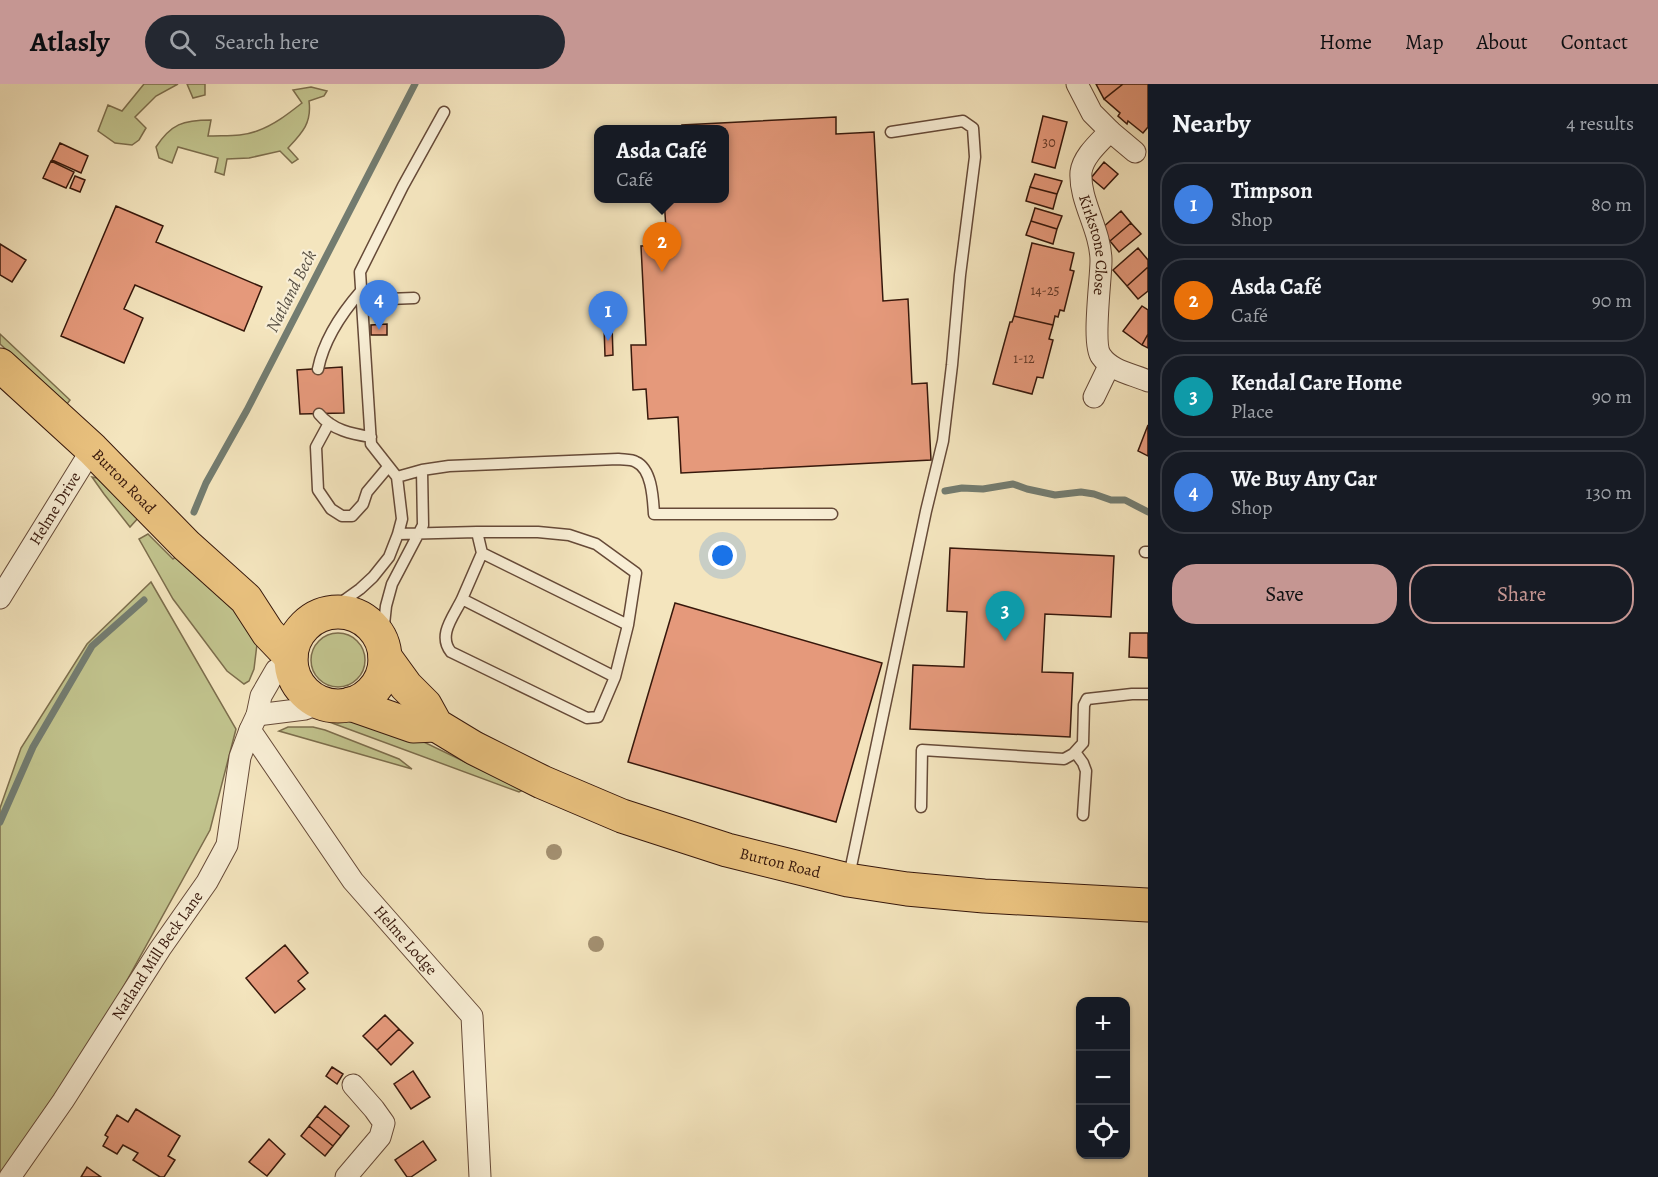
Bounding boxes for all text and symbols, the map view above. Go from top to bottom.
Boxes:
search box [145,15,565,69]
text: Atlasly [30,23,109,61]
icon: search [166,26,199,59]
text: Search here [214,27,319,57]
text: Home [1319,28,1372,56]
text: Map [1405,28,1443,56]
text: About [1476,28,1528,56]
text: Contact [1561,28,1628,56]
text: Nearby [1172,106,1251,141]
text: 4 results [1566,110,1634,137]
popup [594,125,729,203]
house number: 30 [1042,133,1056,152]
text: Asda Café [616,136,707,166]
text: Café [616,166,653,193]
text: Timpson [1231,176,1313,206]
text: 1 [1190,191,1197,218]
text: 80 m [1591,191,1632,218]
street label: Kirkstone Close [1073,192,1112,296]
text: Shop [1231,206,1273,233]
pin: 2 [642,222,682,272]
water label: Natland Beck [260,246,322,336]
text: Asda Café [1231,272,1322,302]
pin: 4 [360,280,398,330]
house number: 14-25 [1030,281,1060,300]
text: 2 [1189,287,1198,314]
text: 90 m [1592,287,1632,314]
pin: 1 [588,292,628,341]
text: Café [1231,302,1268,329]
house number: 1-12 [1013,349,1035,368]
text: Kendal Care Home [1231,368,1402,398]
text: 3 [1189,383,1198,410]
text: 90 m [1592,383,1632,410]
text: Place [1231,398,1273,425]
street label: Burton Road [87,444,161,519]
text: We Buy Any Car [1231,464,1377,494]
street label: Helme Drive [24,468,86,550]
text: 4 [1189,479,1198,506]
text: 130 m [1586,479,1632,506]
text: Shop [1231,494,1273,521]
your location [708,541,737,570]
button: Save [1172,564,1397,624]
button: Share [1409,564,1634,624]
pin: 3 [986,592,1024,641]
street label: Burton Road [737,843,823,884]
street label: Natland Mill Beck Lane [106,887,208,1024]
street label: Helme Lodge [369,901,442,980]
map controls [1076,997,1130,1159]
button: + [1076,997,1130,1051]
button: − [1076,1051,1130,1105]
button: locate [1076,1105,1130,1159]

